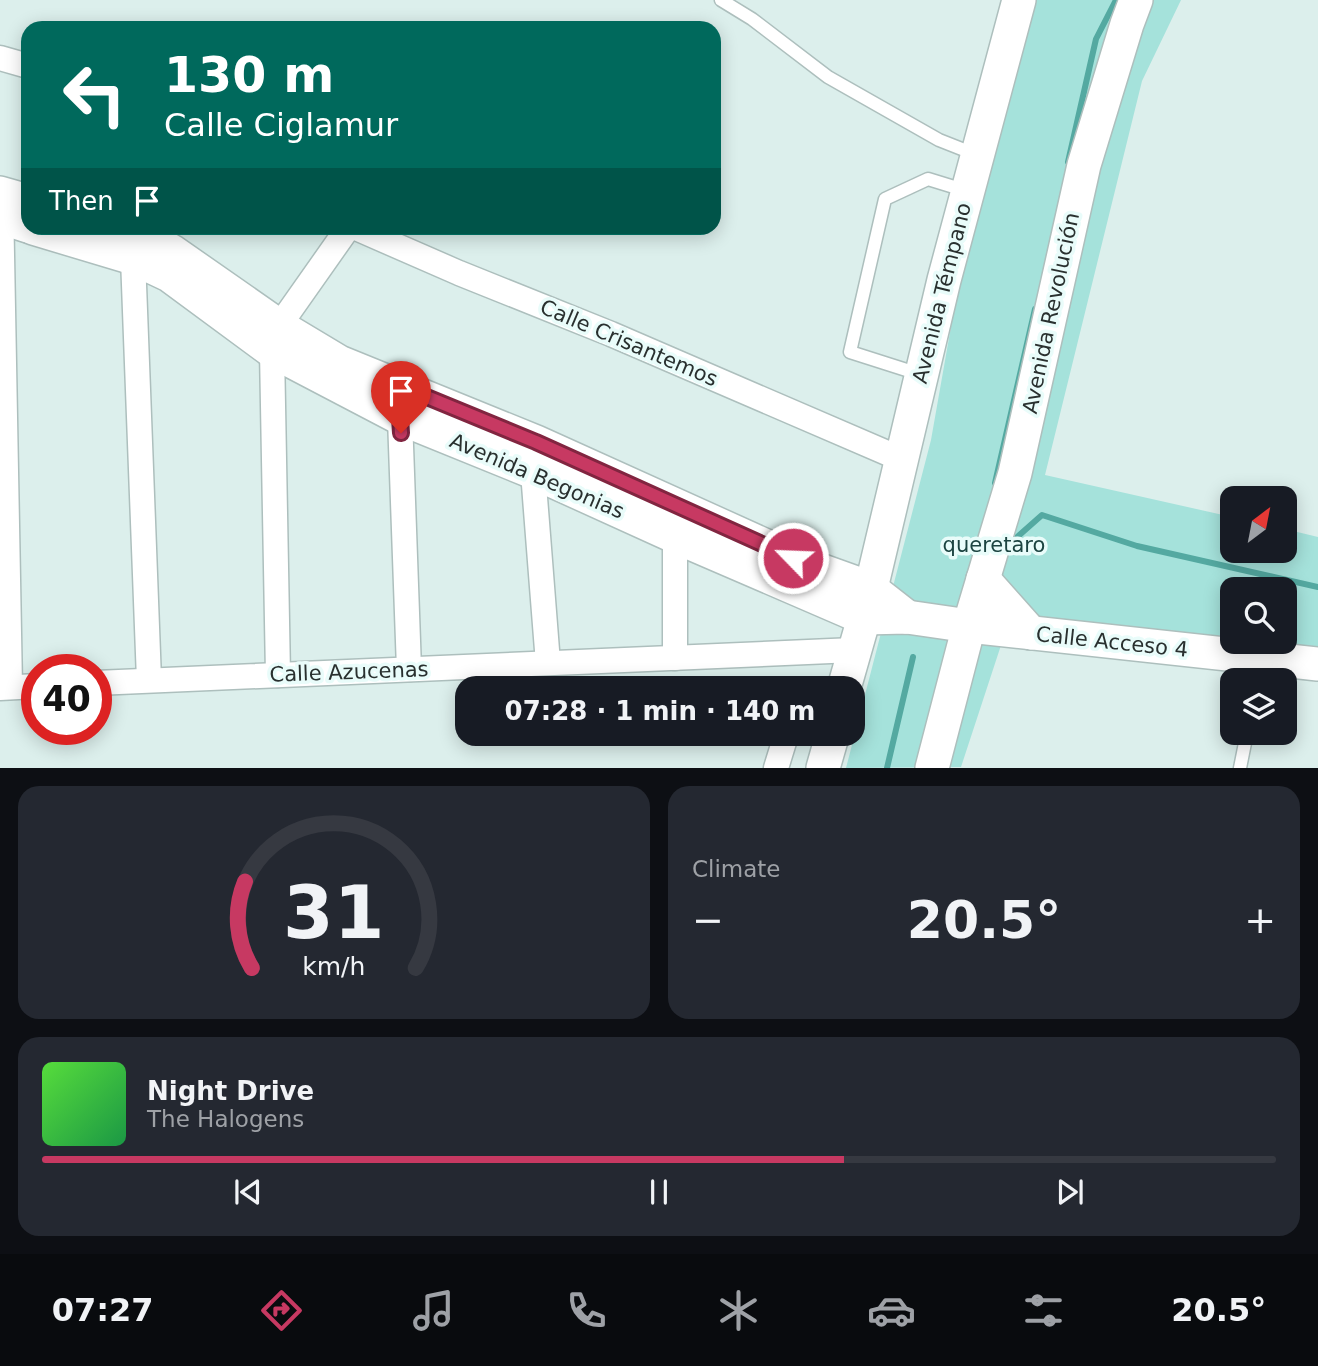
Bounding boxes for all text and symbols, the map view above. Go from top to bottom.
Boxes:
text: 130 m [164,47,334,104]
icon: left [49,49,140,140]
text: Calle Ciglamur [164,106,398,144]
icon: arrive [128,182,166,220]
text: Then [49,186,114,216]
street label: Avenida Témpano [908,200,976,386]
street label: Avenida Revolución [1018,210,1084,416]
street label: Calle Crisantemos [537,295,721,391]
pin [371,361,431,433]
icon: arrive [382,372,420,410]
street label: Avenida Begonias [446,428,628,524]
north arrow [1220,486,1297,564]
map controls [1220,486,1297,745]
position arrow [756,521,830,595]
park label: queretaro [943,533,1045,557]
button: search [1220,577,1297,654]
street label: Calle Acceso 4 [1035,622,1189,662]
speed limit sign: 40 [21,654,112,745]
street label: Calle Azucenas [269,657,429,687]
button: layers [1220,668,1297,745]
text: 07:28 · 1 min · 140 m [505,696,815,726]
text: Climate [692,856,781,882]
text: 31 [283,871,385,956]
text: 20.5° [907,890,1061,950]
text: − [692,898,724,942]
text: + [1244,898,1276,942]
text: km/h [302,952,366,981]
text: Night Drive [147,1076,314,1106]
text: The Halogens [147,1106,304,1132]
icon: previous [229,1173,267,1211]
icon: pause [640,1173,678,1211]
icon: next [1051,1173,1089,1211]
icon: directions [257,1286,306,1335]
icon: music [409,1286,458,1335]
icon: phone [562,1286,611,1335]
icon: climate [714,1286,763,1335]
icon: car [867,1286,916,1335]
icon: filters [1019,1286,1068,1335]
text: 07:27 [52,1291,154,1329]
text: 20.5° [1171,1291,1266,1329]

